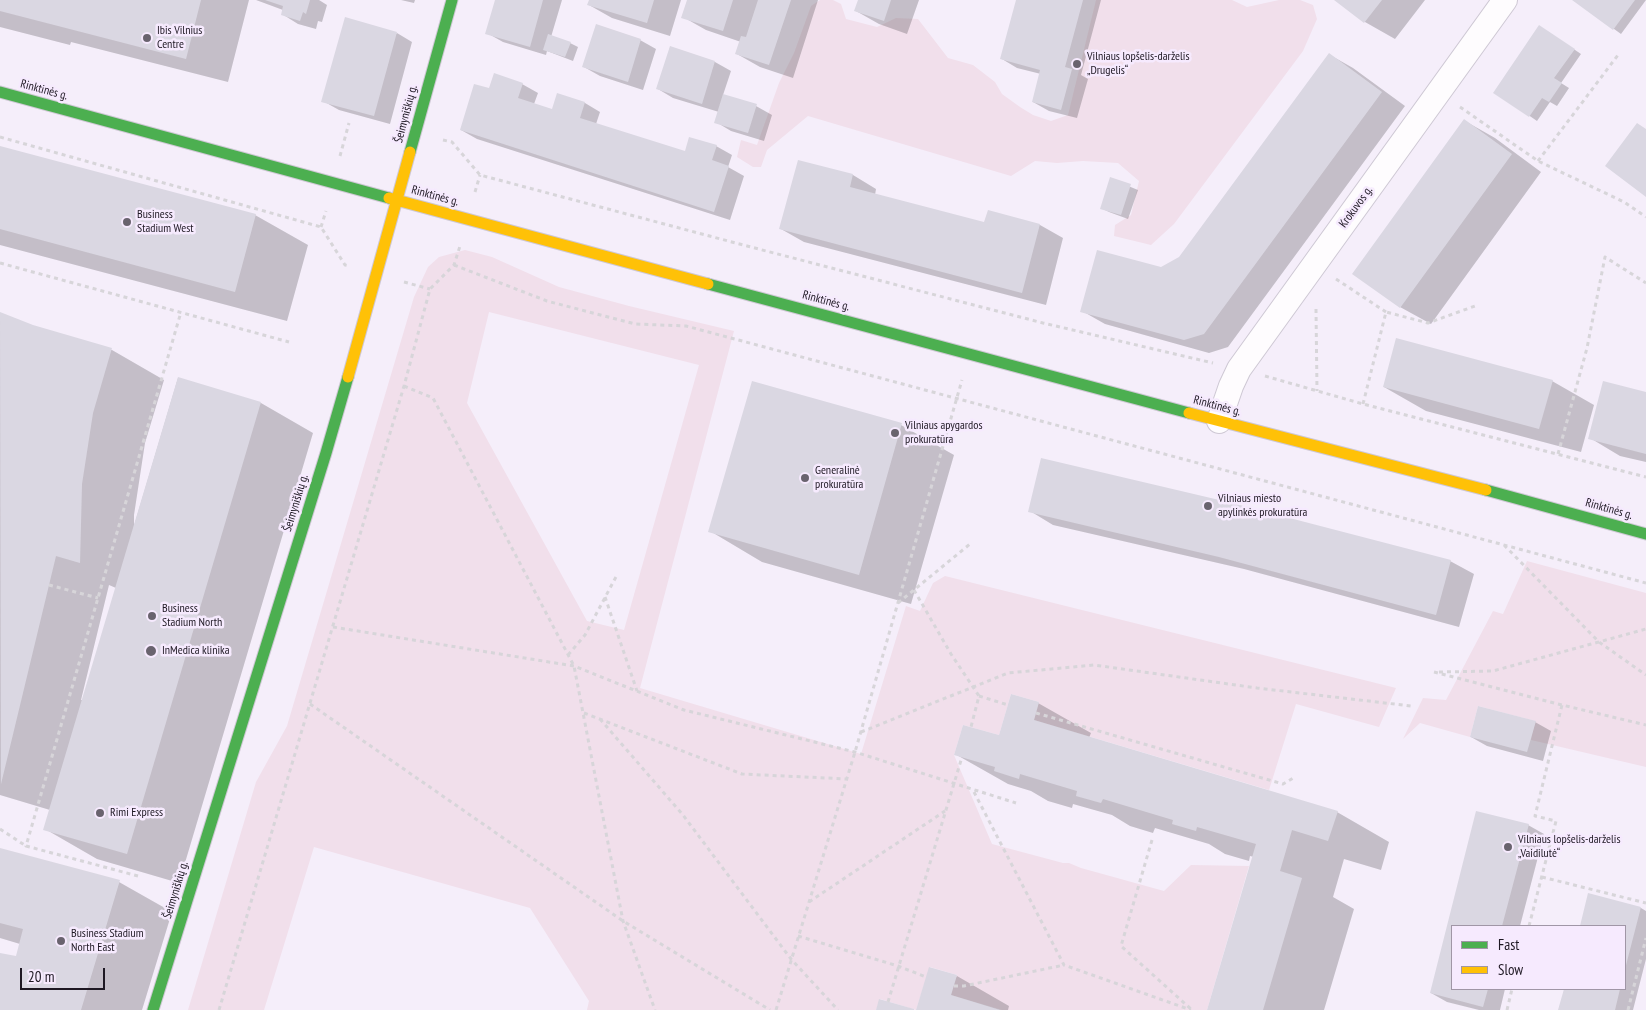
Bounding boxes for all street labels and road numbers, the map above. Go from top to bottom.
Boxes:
street label: Rinktinės g. [19,77,69,103]
street label: Šeimyniškių g. [391,84,421,144]
street label: Rinktinės g. [410,183,460,209]
street label: Krokuvos g. [1336,183,1376,231]
street label: Rinktinės g. [801,288,851,314]
street label: Rinktinės g. [1192,393,1242,419]
street label: Šeimyniškių g. [280,473,312,533]
street label: Rinktinės g. [1584,495,1634,523]
street label: Šeimyniškių g. [160,860,192,920]

